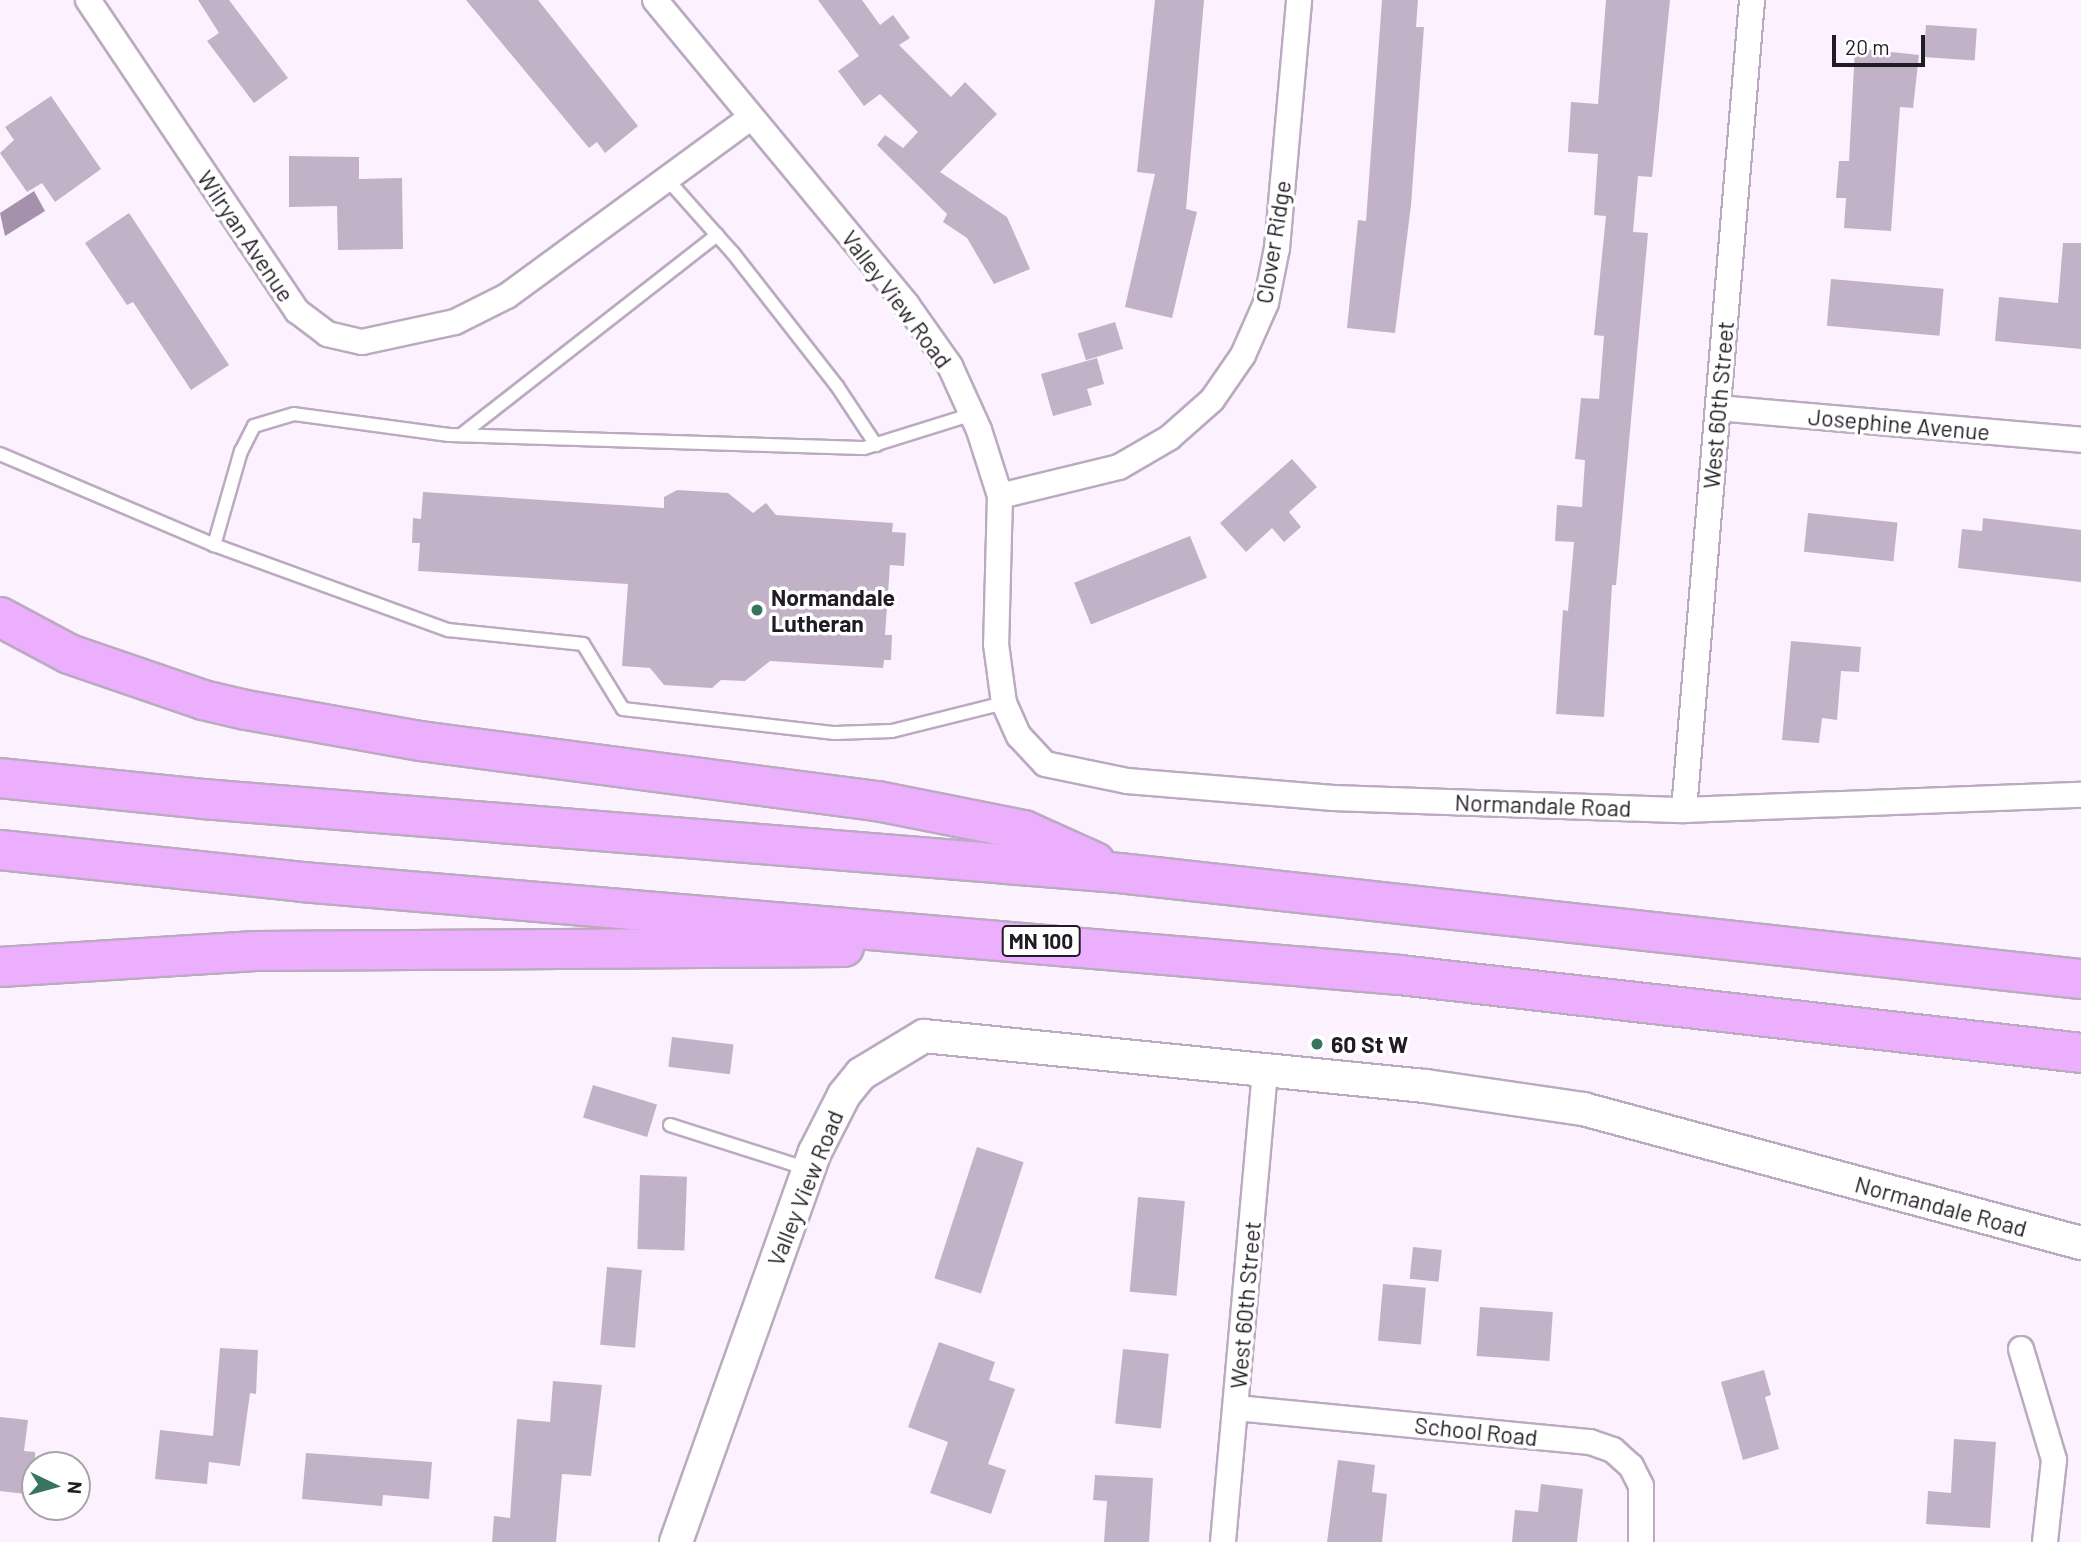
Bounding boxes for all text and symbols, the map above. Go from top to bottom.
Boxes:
scale bar [1836,21,1929,65]
text: 20 m [1845,34,1890,59]
street label: Wilryan Avenue [192,165,300,307]
street label: Clover Ridge [1250,179,1296,305]
street label: Valley View Road [836,225,958,373]
street label: West 60th Street [1697,320,1739,490]
street label: Josephine Avenue [1807,402,1991,446]
place label: Normandale Lutheran [771,583,895,637]
marker: Normandale Lutheran [749,602,765,618]
street label: Normandale Road [1454,788,1632,822]
road number: MN 100 [1001,923,1081,958]
place label: 60 St W [1331,1030,1408,1058]
marker: 60 St W [1309,1036,1325,1052]
street label: Valley View Road [761,1106,849,1270]
street label: Normandale Road [1852,1170,2030,1242]
street label: West 60th Street [1224,1220,1266,1390]
street label: School Road [1413,1411,1539,1451]
north arrow [21,1451,91,1521]
text: N [63,1480,87,1495]

